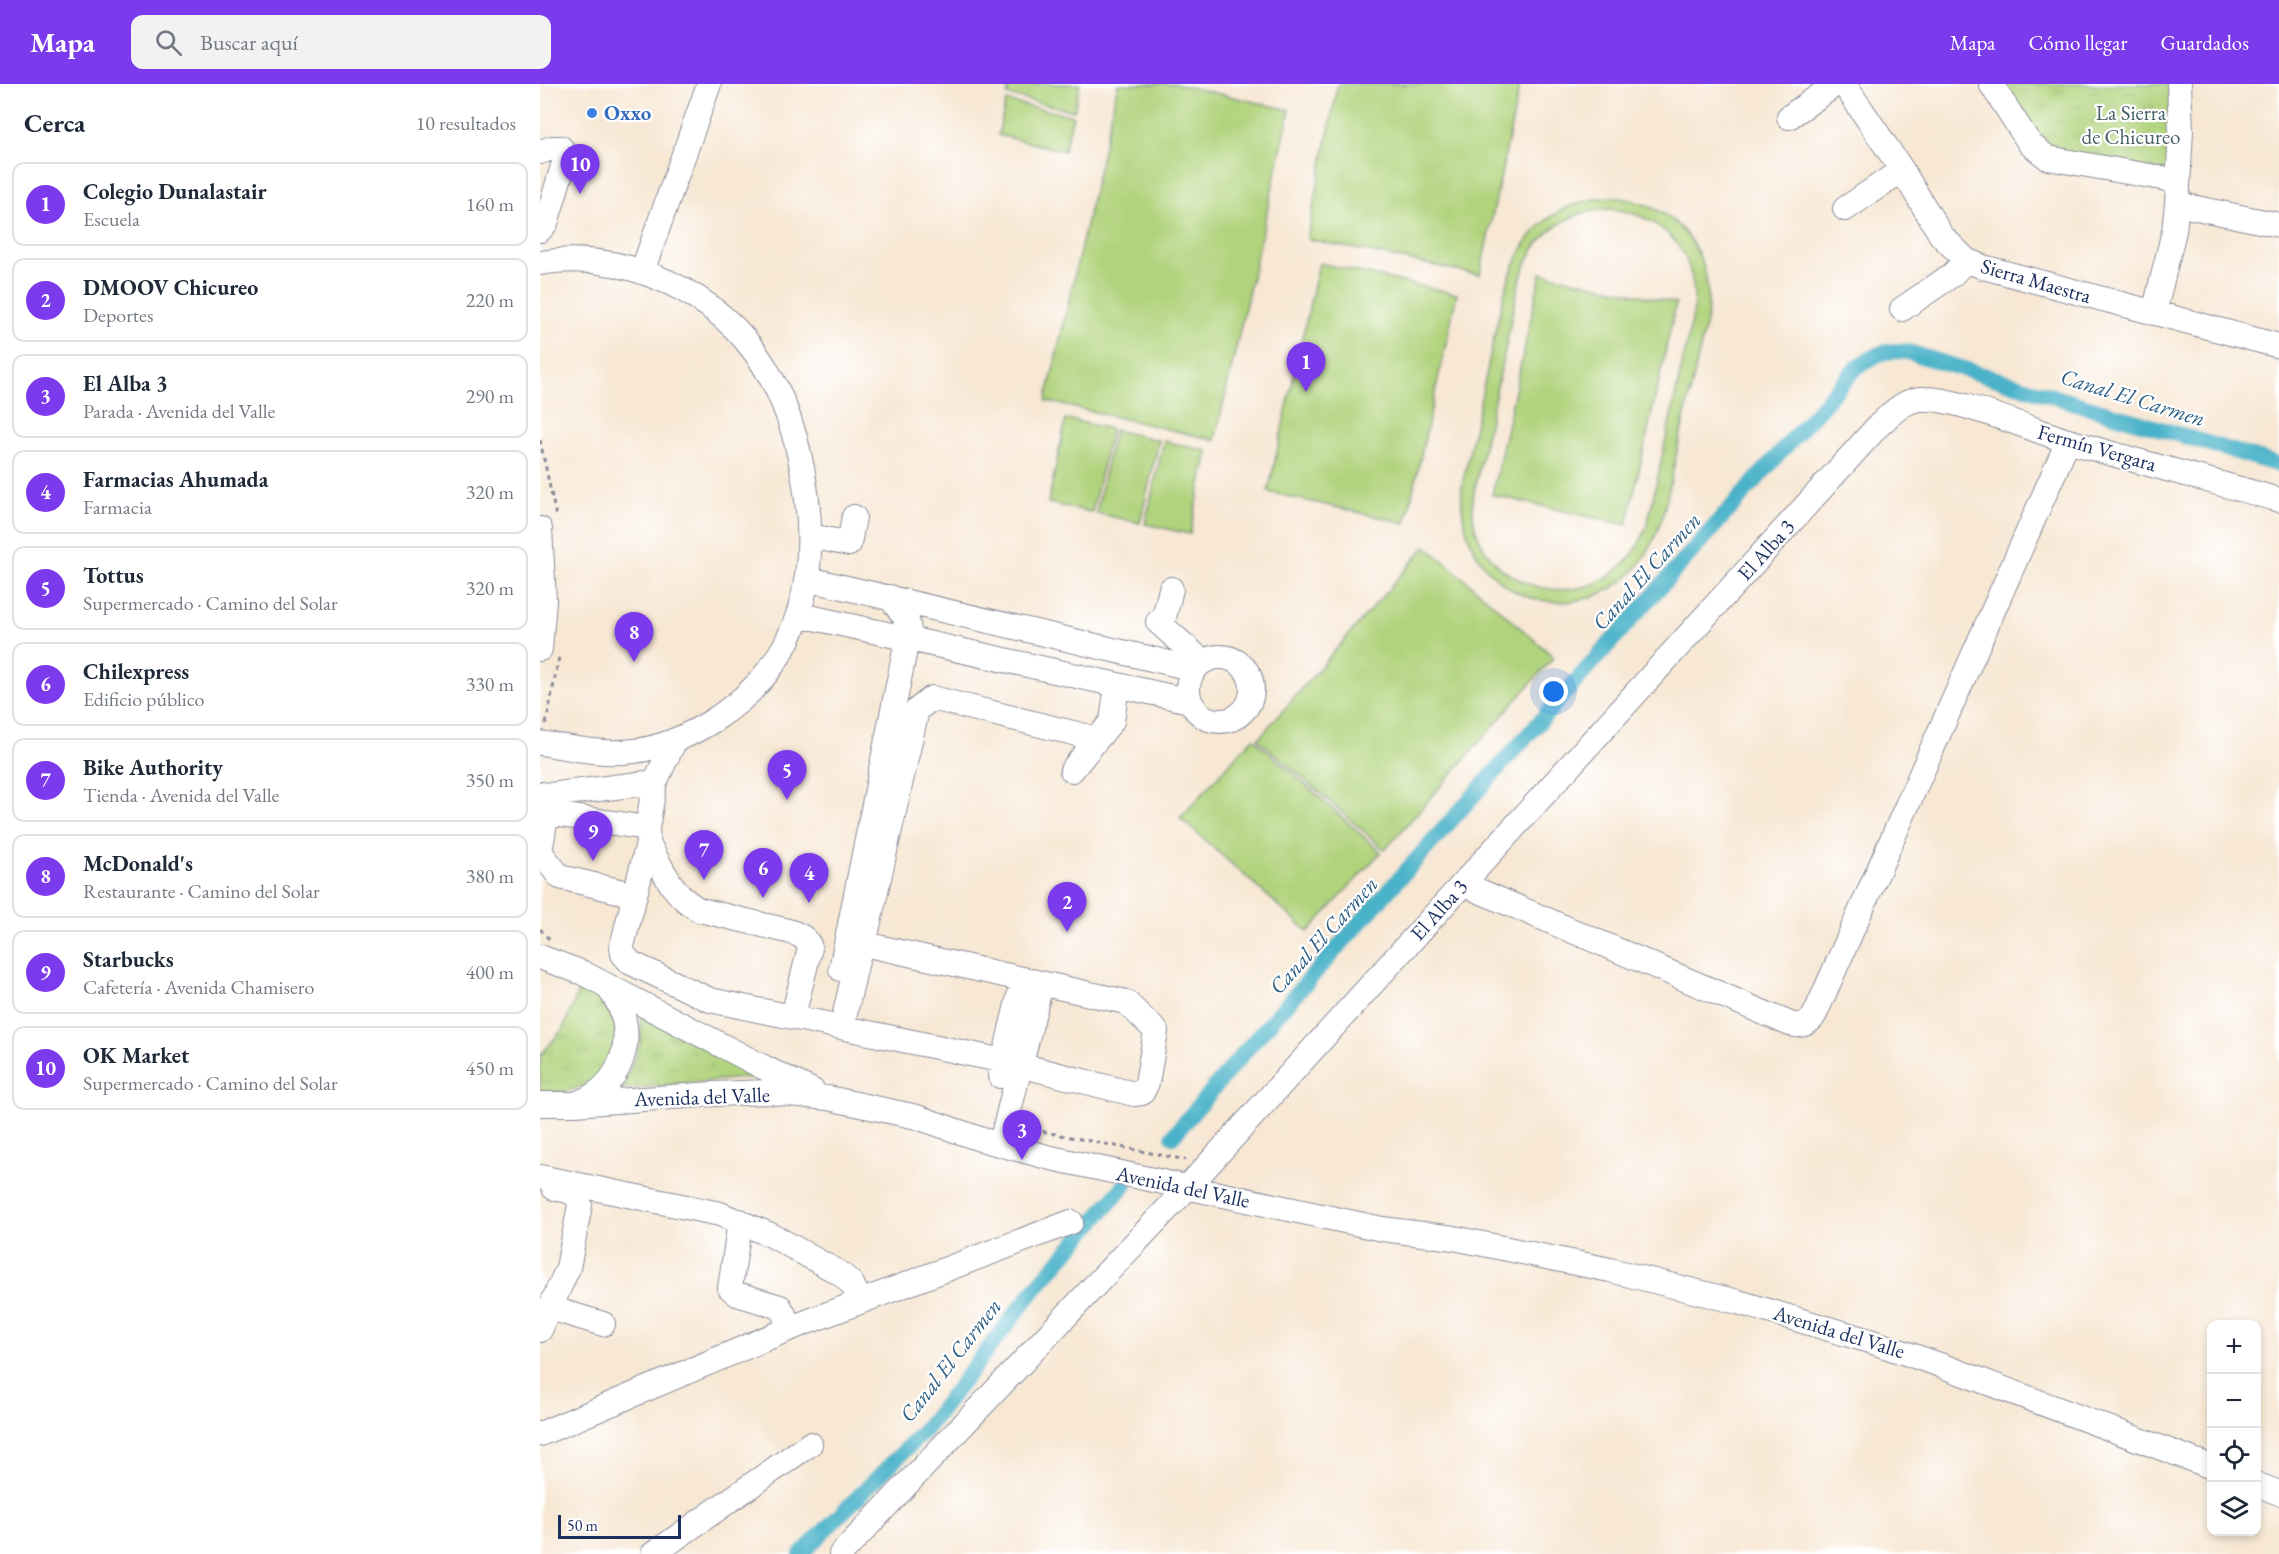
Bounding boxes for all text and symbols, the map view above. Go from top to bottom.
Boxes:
search box [131,15,551,69]
text: Mapa [30,24,95,60]
icon: search [152,26,185,59]
text: Buscar aquí [200,28,298,57]
text: Mapa [1950,29,1995,56]
text: Cómo llegar [2028,29,2127,56]
text: Guardados [2160,29,2249,56]
place label: Oxxo [604,99,652,126]
park label: La Sierra de Chicureo [2082,99,2180,150]
text: Cerca [24,106,85,140]
marker: Oxxo [585,106,599,120]
text: 10 resultados [416,110,516,136]
pin: 10 [560,144,600,194]
text: Colegio Dunalastair [83,177,267,206]
text: 1 [40,191,51,217]
text: 160 m [466,191,514,217]
text: Escuela [83,206,140,232]
street label: Sierra Maestra [1978,252,2095,309]
text: DMOOV Chicureo [83,273,258,302]
text: 2 [40,287,51,313]
text: 220 m [466,287,514,313]
text: Deportes [83,302,153,328]
pin: 1 [1286,342,1326,392]
water label: Canal El Carmen [2057,362,2208,433]
text: El Alba 3 [83,369,168,398]
text: 3 [40,383,51,409]
text: 290 m [466,383,514,409]
text: Parada · Avenida del Valle [83,398,275,424]
street label: Fermín Vergara [2035,418,2160,478]
text: Farmacias Ahumada [83,465,268,494]
text: 4 [40,479,51,505]
text: 320 m [466,479,514,505]
text: Farmacia [83,494,152,520]
water label: Canal El Carmen [1586,506,1707,637]
street label: El Alba 3 [1731,513,1800,586]
text: Tottus [83,561,144,590]
text: 5 [40,575,51,601]
text: 320 m [466,575,514,601]
text: Supermercado · Camino del Solar [83,590,338,616]
pin: 8 [614,612,653,662]
text: Chilexpress [83,657,189,686]
text: 6 [40,671,51,697]
text: 330 m [466,671,514,697]
your location [1539,677,1568,706]
text: Edificio público [83,686,204,712]
pin: 5 [768,750,806,800]
text: Bike Authority [83,753,223,782]
text: 7 [40,767,51,793]
text: 350 m [466,767,514,793]
text: Tienda · Avenida del Valle [83,782,279,808]
pin: 9 [574,812,612,861]
pin: 7 [684,830,724,880]
pin: 6 [744,848,782,898]
text: McDonald's [83,849,193,878]
pin: 4 [790,854,828,903]
text: 8 [40,863,51,889]
text: 380 m [466,863,514,889]
water label: Canal El Carmen [1263,870,1384,1001]
street label: El Alba 3 [1404,873,1473,946]
text: Restaurante · Camino del Solar [83,878,320,904]
pin: 2 [1048,882,1086,932]
text: Starbucks [83,945,174,974]
text: 9 [40,959,51,985]
text: 400 m [466,959,514,985]
text: Cafetería · Avenida Chamisero [83,974,314,1000]
text: OK Market [83,1041,189,1070]
text: 10 [35,1055,56,1081]
text: 450 m [466,1055,514,1081]
text: Supermercado · Camino del Solar [83,1070,338,1096]
street label: Avenida del Valle [633,1081,770,1112]
pin: 3 [1002,1110,1042,1160]
street label: Avenida del Valle [1113,1159,1252,1214]
water label: Canal El Carmen [893,1293,1008,1428]
street label: Avenida del Valle [1769,1298,1908,1364]
map controls [2207,1320,2261,1536]
button: + [2207,1320,2261,1374]
button: − [2207,1374,2261,1428]
button: locate [2207,1428,2261,1482]
button: layers [2207,1482,2261,1536]
scale bar [558,1512,681,1540]
text: 50 m [567,1515,598,1536]

